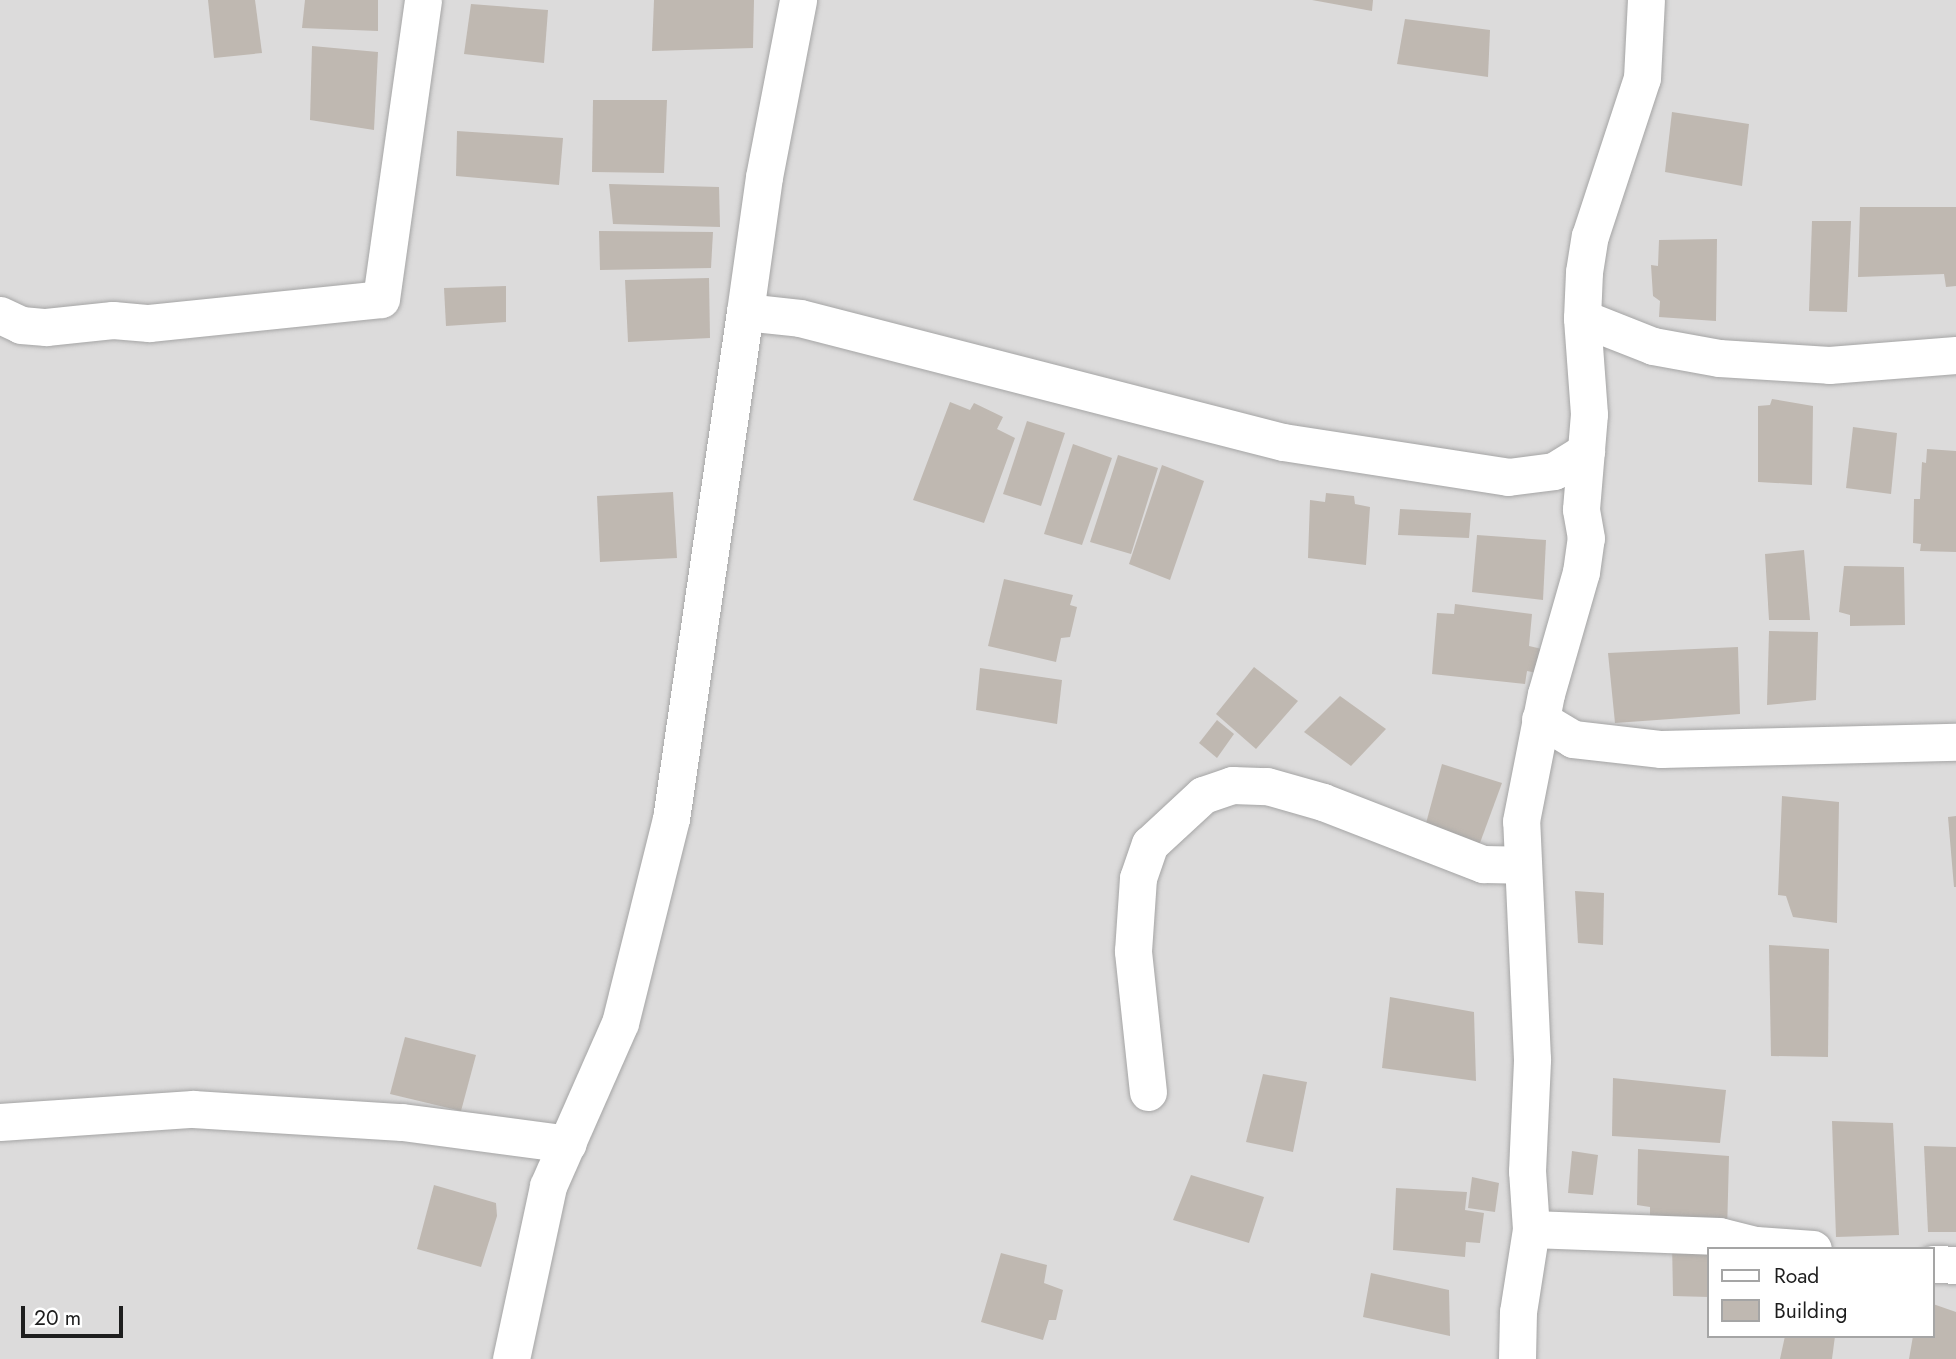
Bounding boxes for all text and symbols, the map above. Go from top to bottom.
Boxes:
legend [1708,1247,1935,1338]
text: Road [1774,1261,1819,1291]
scale bar [24,1292,126,1336]
text: Building [1774,1296,1847,1326]
text: 20 m [34,1303,81,1333]

